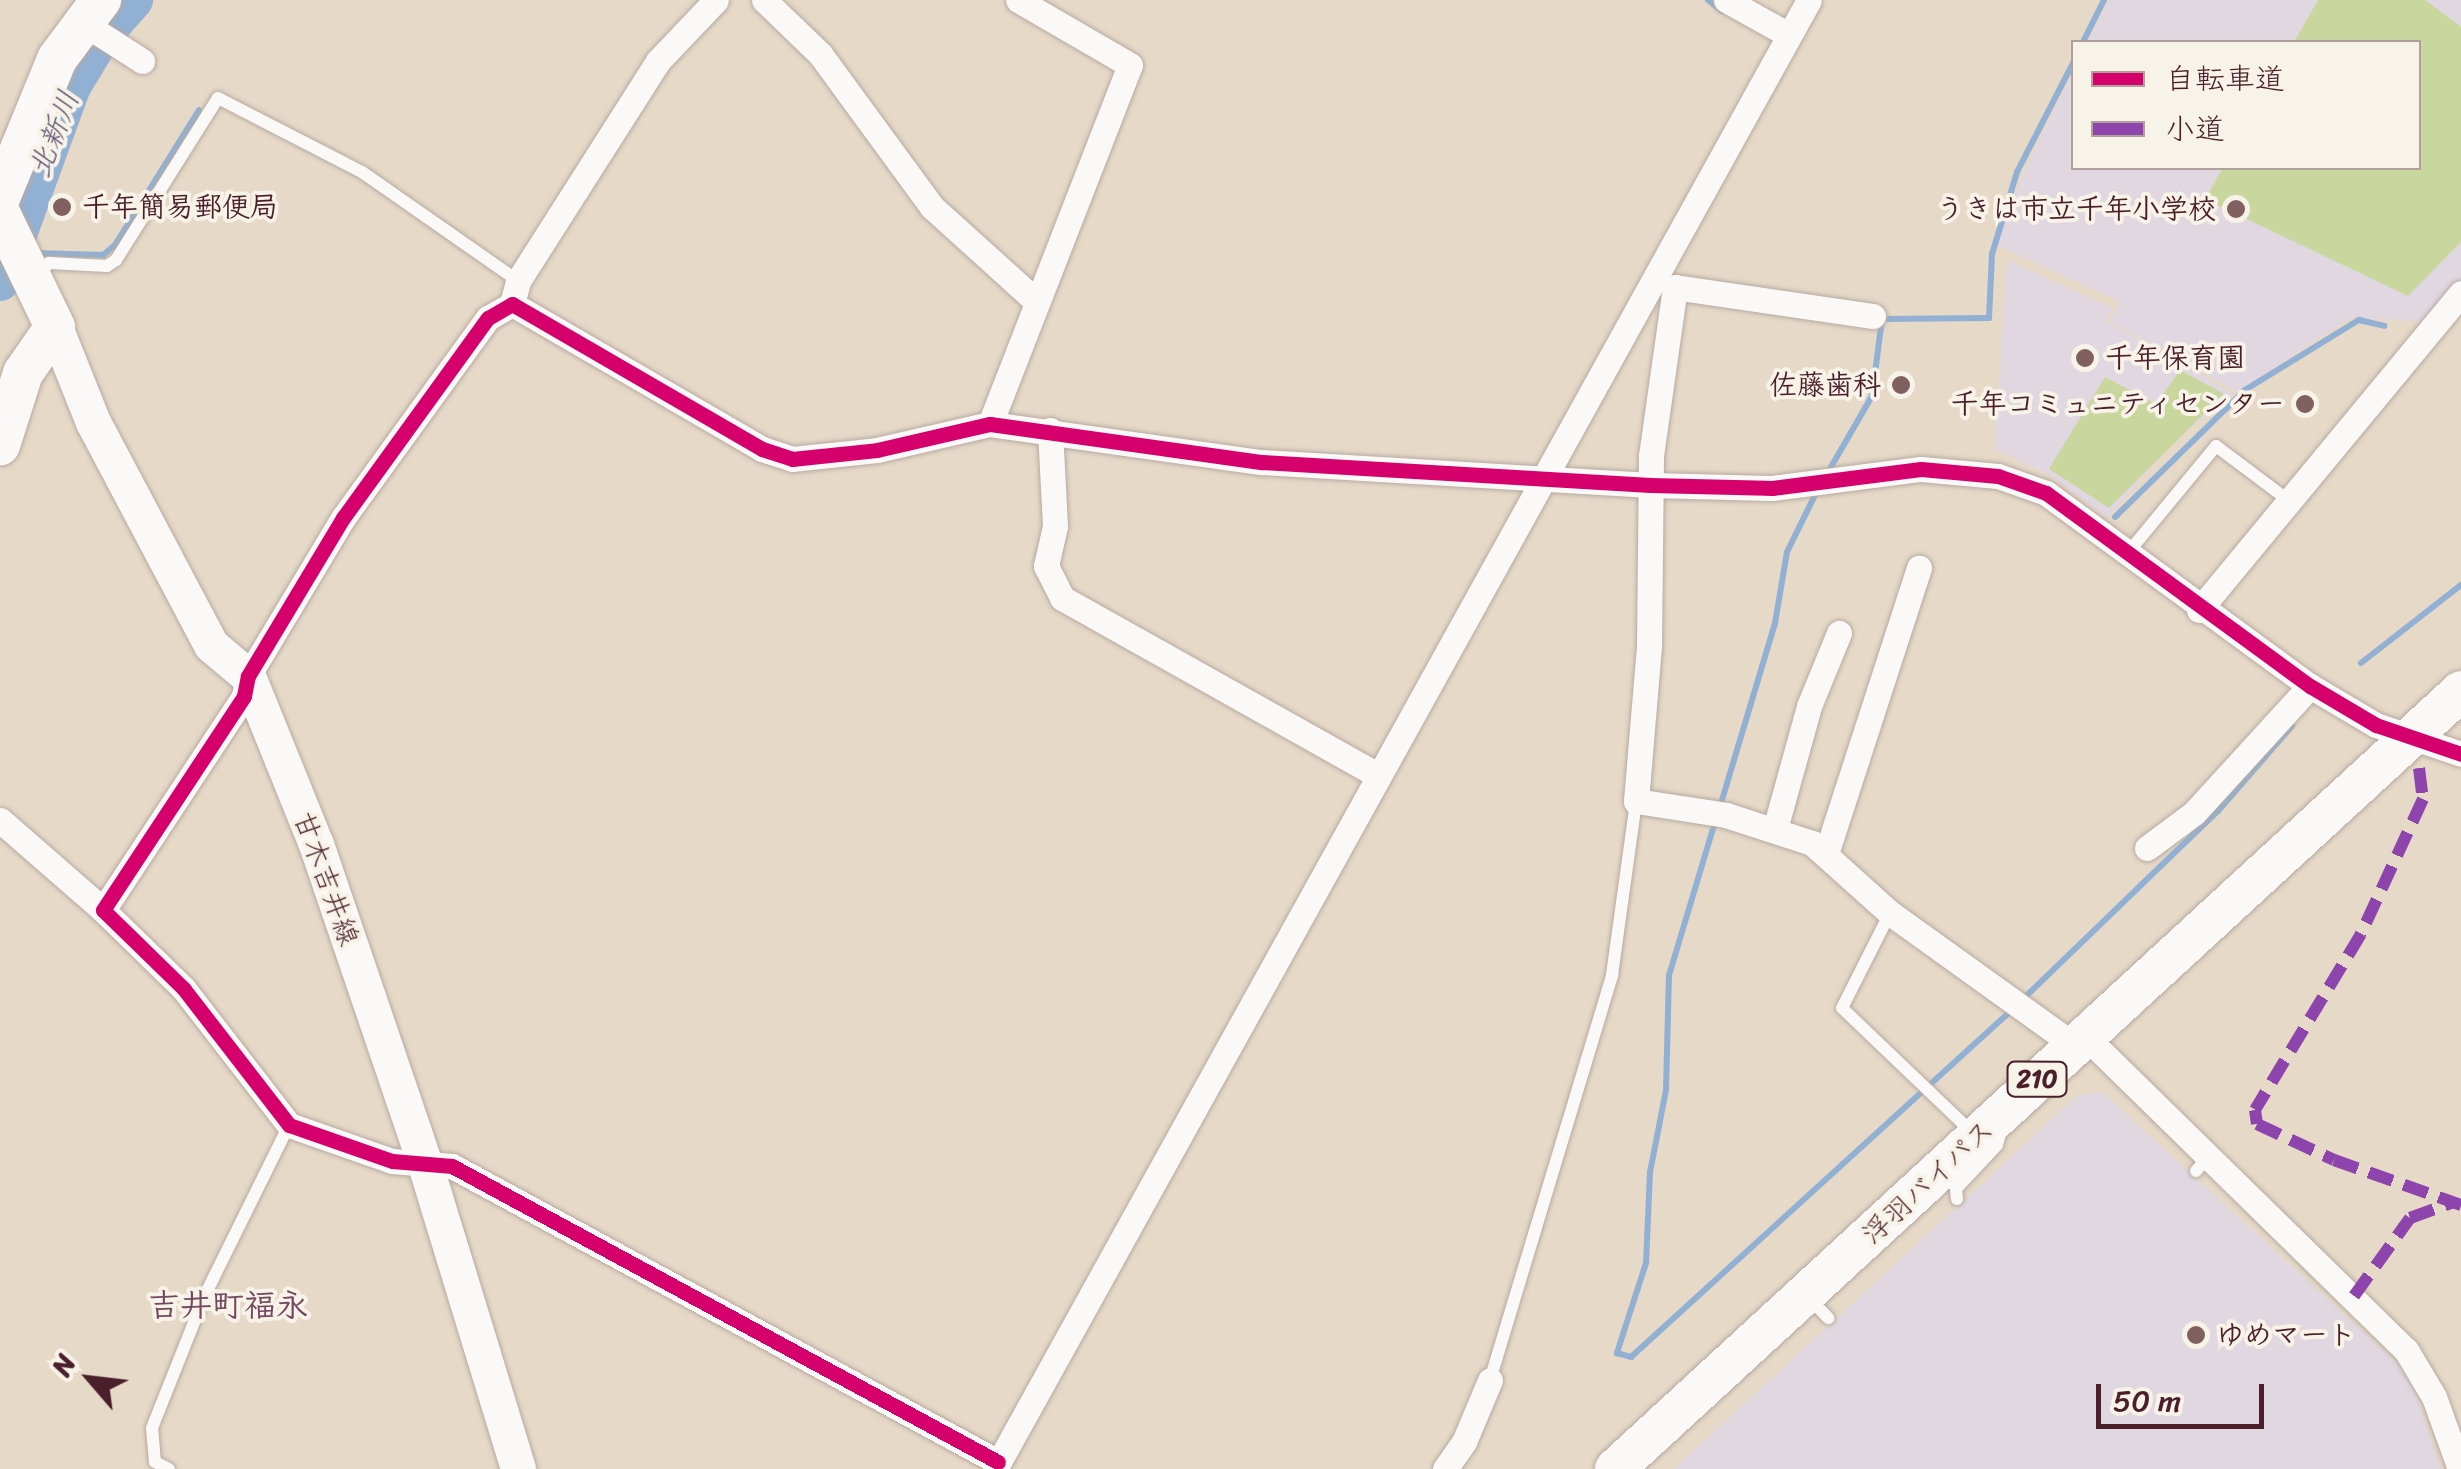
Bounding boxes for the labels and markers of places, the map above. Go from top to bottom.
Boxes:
place label: 千年簡易郵便局 [82,190,278,224]
place label: うきは市立千年小学校 [1936,192,2216,226]
marker: 千年簡易郵便局 [51,196,73,218]
marker: うきは市立千年小学校 [2225,198,2247,220]
place label: 千年保育園 [2105,341,2245,375]
marker: 千年保育園 [2074,347,2096,369]
place label: 佐藤歯科 [1769,368,1881,402]
marker: 佐藤歯科 [1890,374,1912,396]
place label: 千年コミュニティセンター [1949,387,2285,421]
marker: 千年コミュニティセンター [2294,393,2316,415]
place label: ゆめマート [2216,1318,2356,1352]
marker: ゆめマート [2185,1324,2207,1346]

